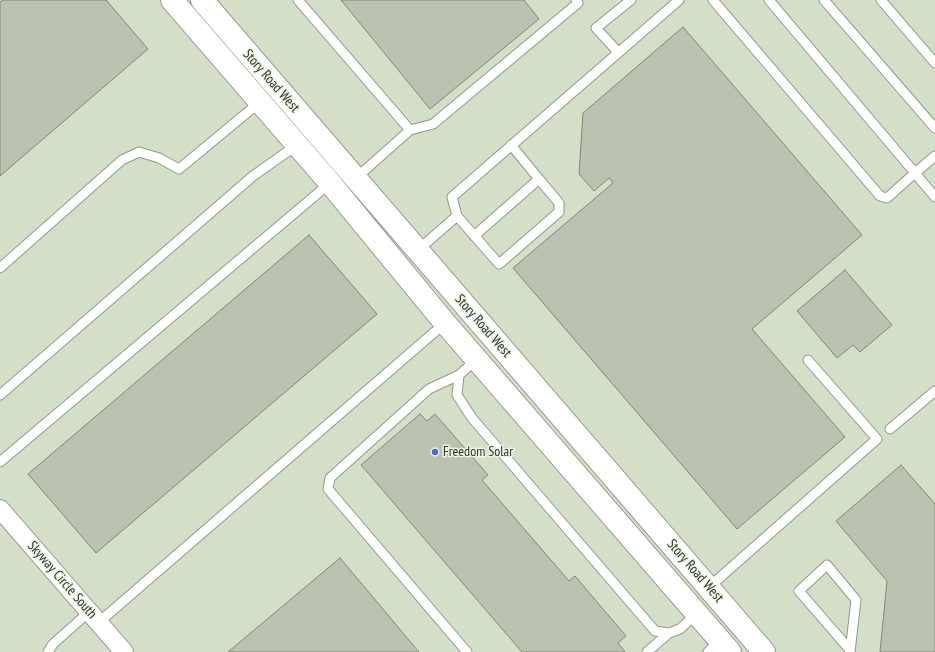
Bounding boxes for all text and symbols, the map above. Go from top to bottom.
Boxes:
street label: Story Road West [239,46,303,116]
street label: Story Road West [451,291,515,361]
place label: Freedom Solar [443,444,513,460]
marker: Freedom Solar [430,447,440,457]
street label: Story Road West [663,536,727,606]
street label: Skyway Circle South [24,538,100,622]

